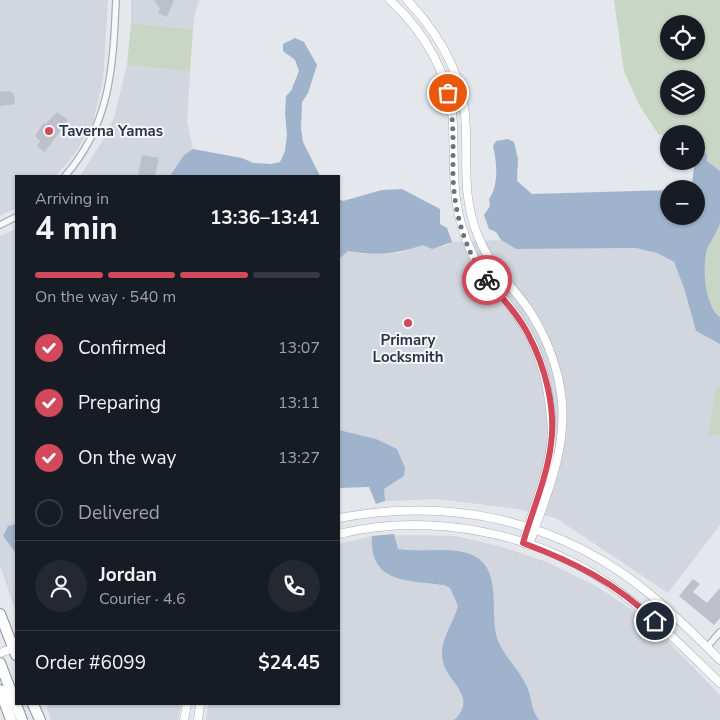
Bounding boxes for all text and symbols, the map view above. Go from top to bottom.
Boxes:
map controls [660,15,705,225]
button: locate [660,15,705,60]
button: layers [660,70,705,115]
pin [427,72,469,114]
icon: bag [434,79,462,107]
place label: Taverna Yamas [59,121,163,141]
marker: Taverna Yamas [43,125,55,137]
button: + [660,125,705,170]
button: − [660,180,705,225]
text: Arriving in [35,188,109,210]
text: 13:36–13:41 [210,205,320,231]
text: 4 min [35,207,118,250]
courier [462,255,512,305]
icon: bike [473,266,501,294]
text: On the way · 540 m [35,286,176,308]
marker: Primary Locksmith [402,317,414,329]
place label: Primary Locksmith [373,330,443,367]
icon: check [35,334,63,362]
text: Confirmed [78,335,166,361]
text: 13:07 [278,337,320,359]
icon: check [35,389,63,417]
text: Preparing [78,390,161,416]
text: 13:11 [278,392,320,414]
icon: check [35,444,63,472]
text: On the way [78,445,176,471]
text: 13:27 [278,447,320,469]
text: Delivered [78,500,160,526]
button: person [35,560,87,612]
button: phone [268,560,320,612]
text: Jordan [99,562,157,588]
text: Courier · 4.6 [99,588,185,610]
pin [634,600,676,642]
icon: home [641,607,669,635]
text: Order #6099 [35,650,146,676]
text: $24.45 [258,650,320,676]

